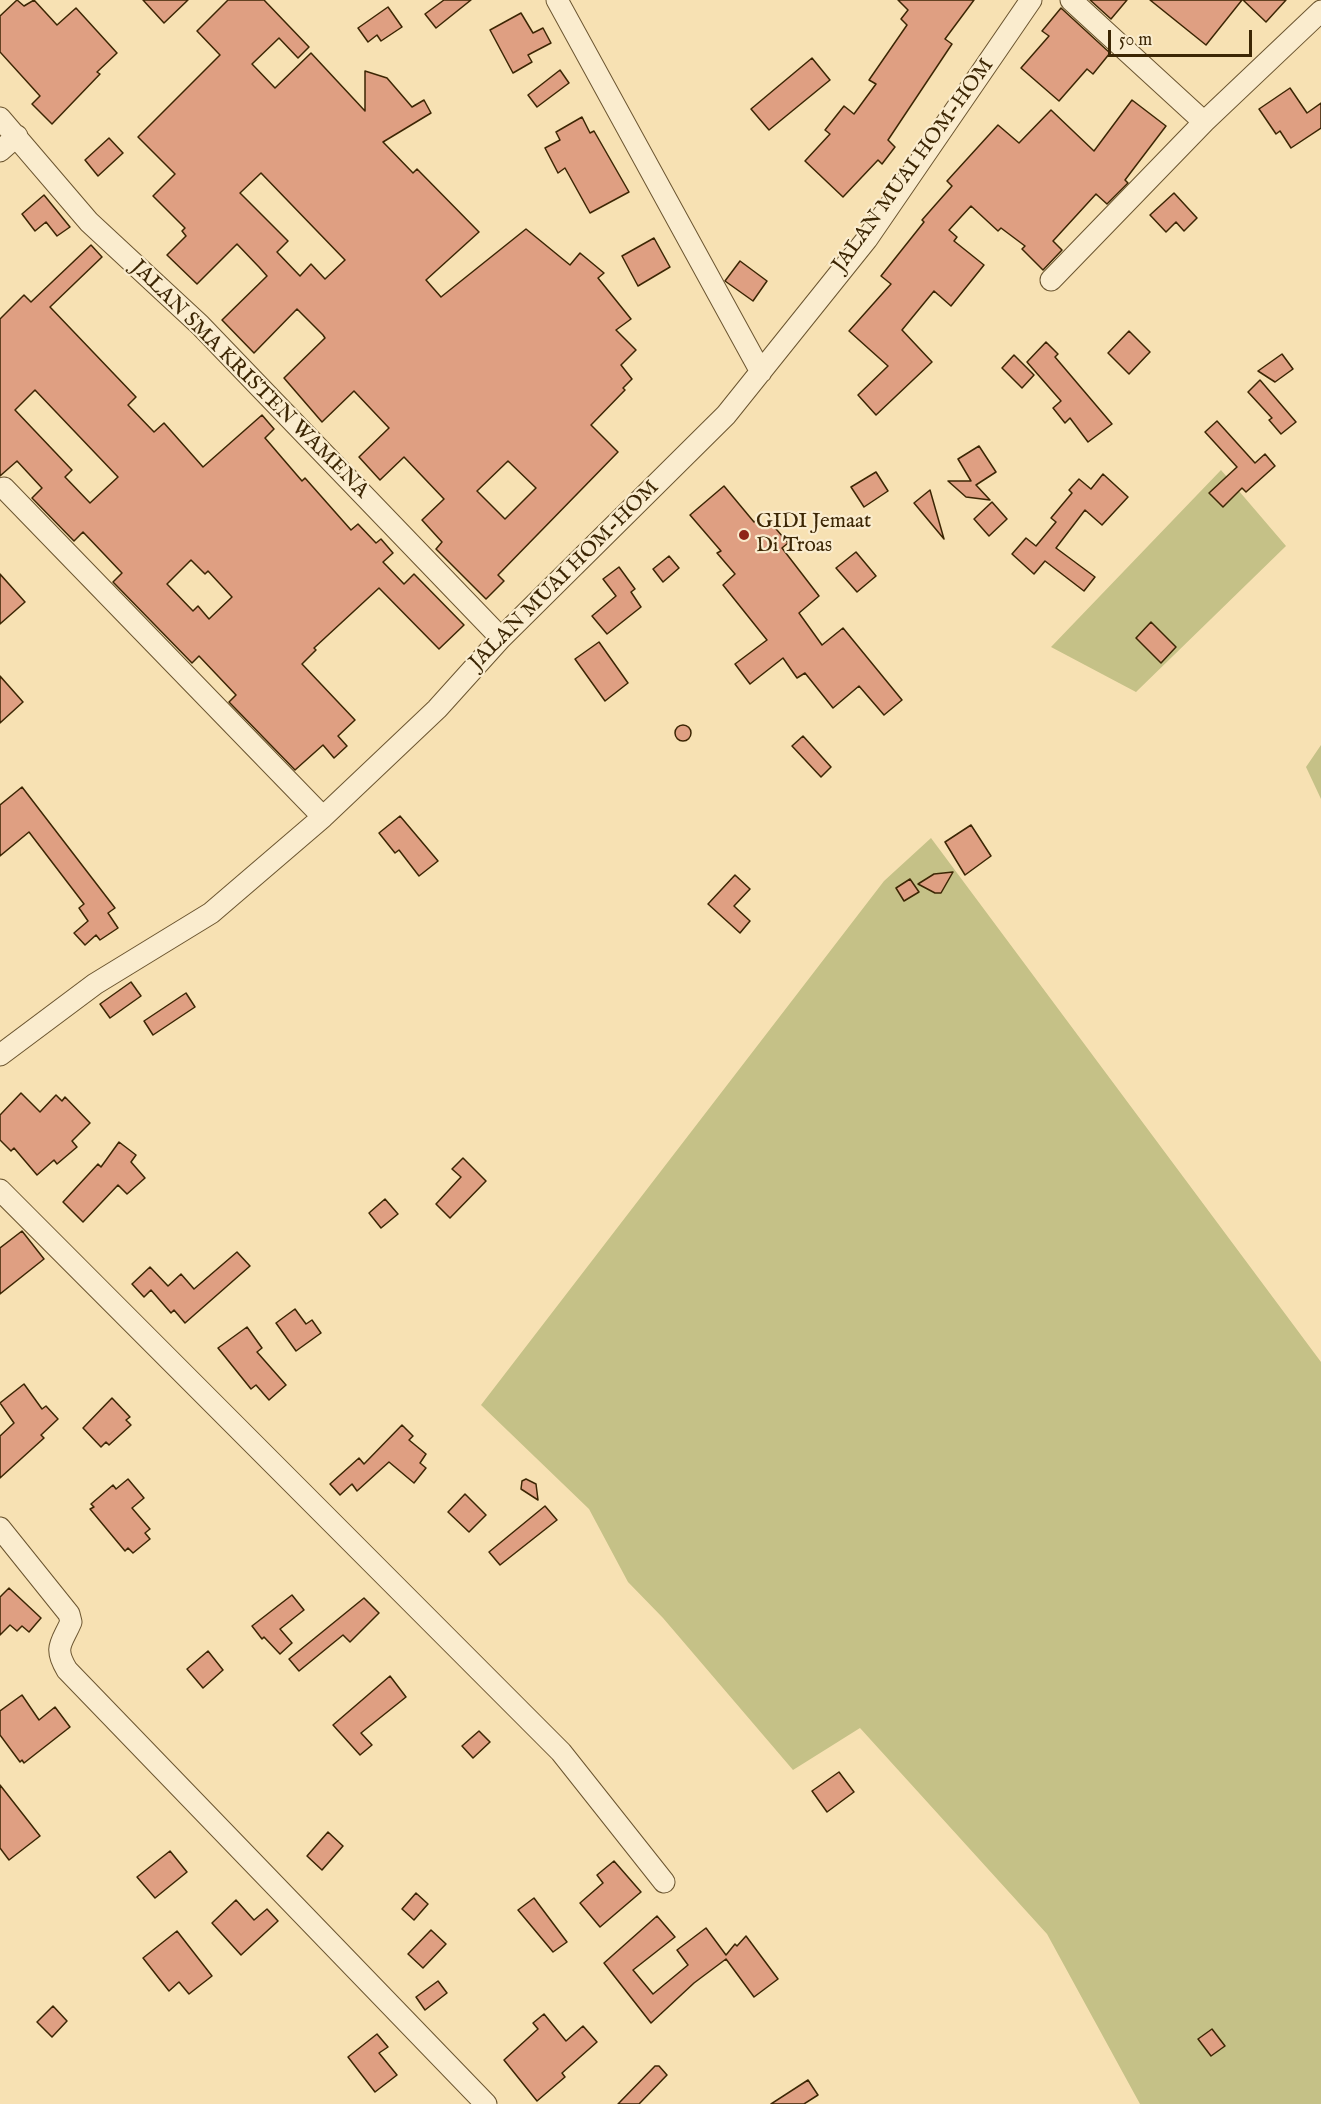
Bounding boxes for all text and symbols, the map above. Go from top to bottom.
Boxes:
scale bar [1111,18,1255,56]
text: 50 m [1119,29,1152,52]
street label: JALAN MUAI HOM-HOM [828,54,1000,278]
street label: JALAN SMA KRISTEN WAMENA [125,256,373,504]
street label: JALAN MUAI HOM-HOM [465,476,665,676]
place label: GIDI Jemaat Di Troas [756,510,871,560]
marker: GIDI Jemaat Di Troas [737,528,751,542]

